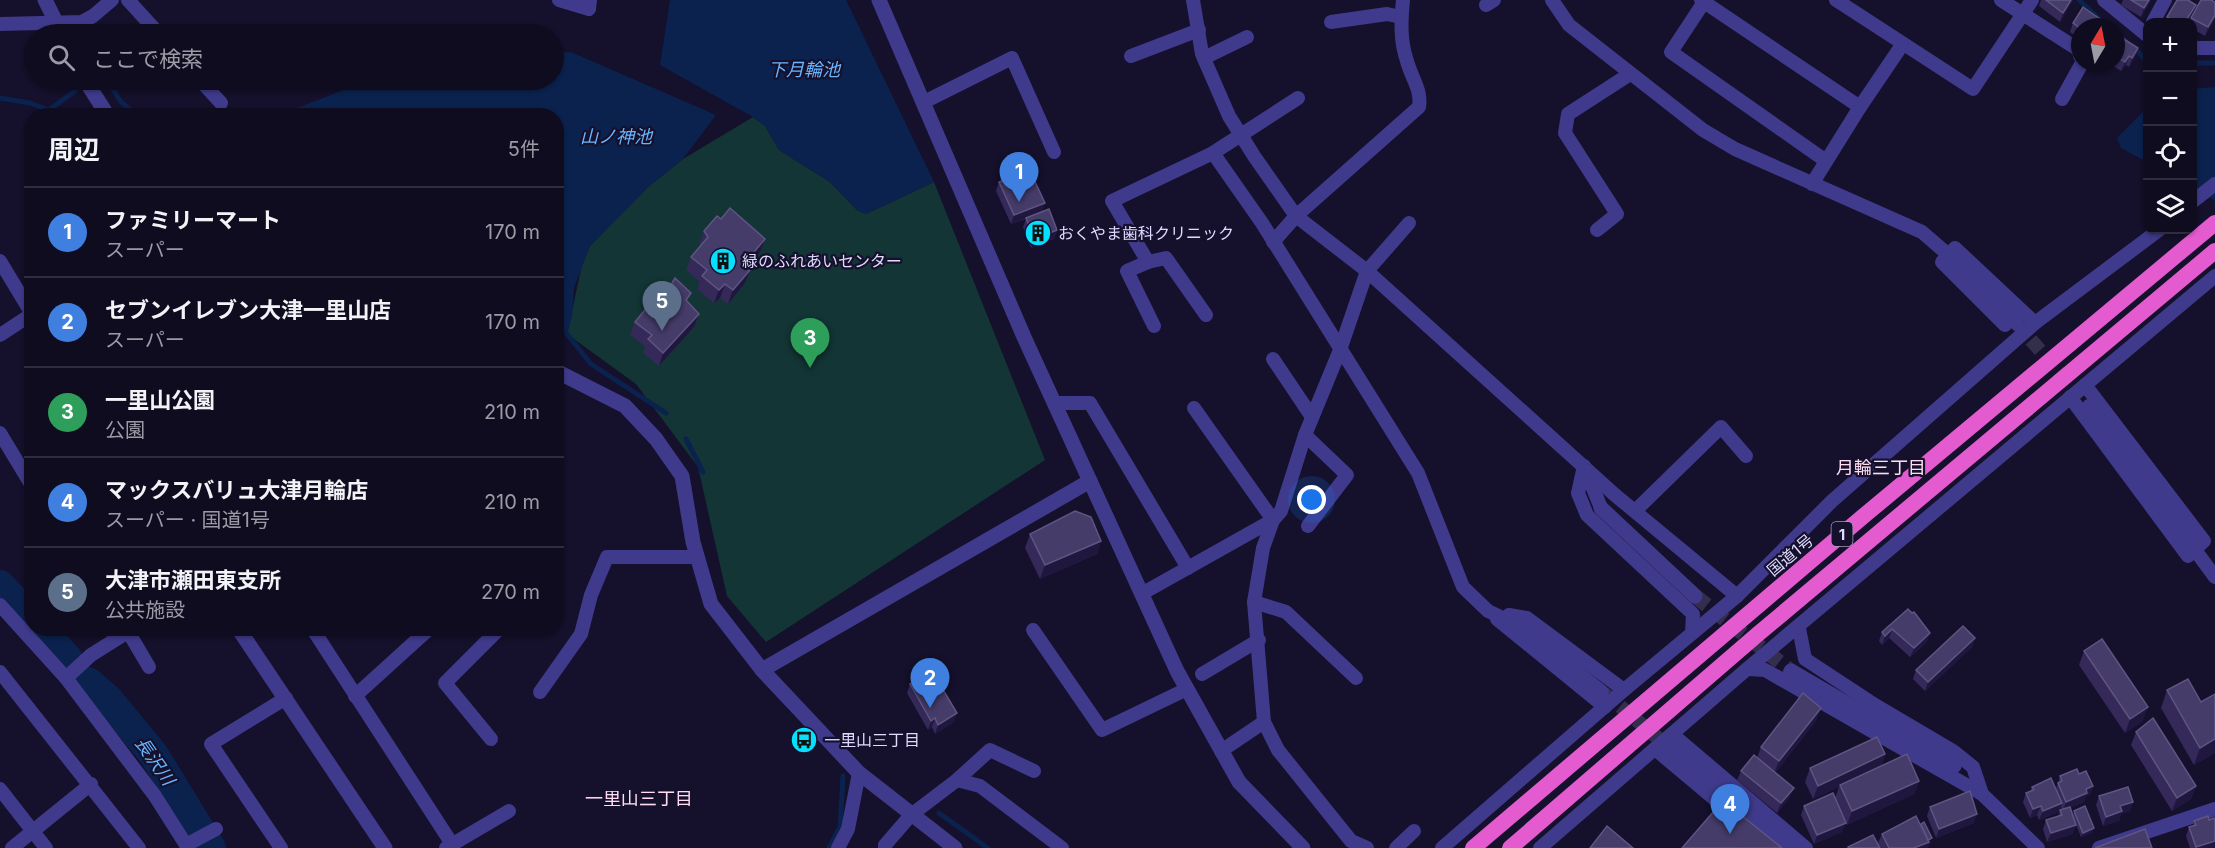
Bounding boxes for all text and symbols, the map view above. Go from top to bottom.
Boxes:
north arrow [2071,18,2125,72]
map controls [2143,18,2197,234]
button: + [2143,18,2197,72]
search box [24,24,564,90]
icon: search [45,41,78,74]
text: ここで検索 [93,46,203,72]
water label: 下月輪池 [768,59,842,80]
button: − [2143,72,2197,126]
water label: 山ノ神池 [580,126,654,147]
button: locate [2143,126,2197,180]
text: 周辺 [48,134,100,165]
text: 5件 [508,137,540,161]
pin: 1 [1000,152,1038,202]
button: layers [2143,180,2197,234]
text: ファミリーマート [105,207,281,233]
building icon: おくやま歯科クリニック [1023,218,1053,248]
text: 1 [63,220,72,244]
text: 170 m [485,220,540,244]
place label: おくやま歯科クリニック [1058,223,1234,243]
text: スーパー [105,238,185,262]
building icon: 緑のふれあいセンター [708,246,738,276]
place label: 緑のふれあいセンター [742,251,902,271]
pin: 5 [642,282,682,331]
text: セブンイレブン大津一里山店 [105,297,391,323]
text: 2 [61,310,74,334]
text: 170 m [485,310,540,334]
pin: 3 [790,318,830,368]
text: スーパー [105,328,185,352]
text: 一里山公園 [105,387,215,413]
text: 3 [61,400,74,424]
text: 210 m [484,400,540,424]
text: 公園 [105,418,145,442]
district label: 月輪三丁目 [1836,457,1926,478]
text: マックスバリュ大津月輪店 [105,477,368,503]
your location [1297,485,1326,514]
text: 4 [61,490,74,514]
text: 210 m [484,490,540,514]
text: スーパー · 国道1号 [105,508,270,532]
road number: 1 [1832,522,1852,546]
street label: 国道1号 [1763,530,1817,580]
text: 大津市瀬田東支所 [105,567,281,593]
text: 5 [61,580,74,604]
text: 270 m [481,580,540,604]
text: 公共施設 [105,598,185,622]
pin: 2 [910,658,950,708]
bus stop icon: 一里山三丁目 [789,725,819,755]
place label: 一里山三丁目 [824,730,920,750]
water label: 長沢川 [131,733,180,791]
pin: 4 [1710,784,1750,834]
district label: 一里山三丁目 [585,788,693,809]

